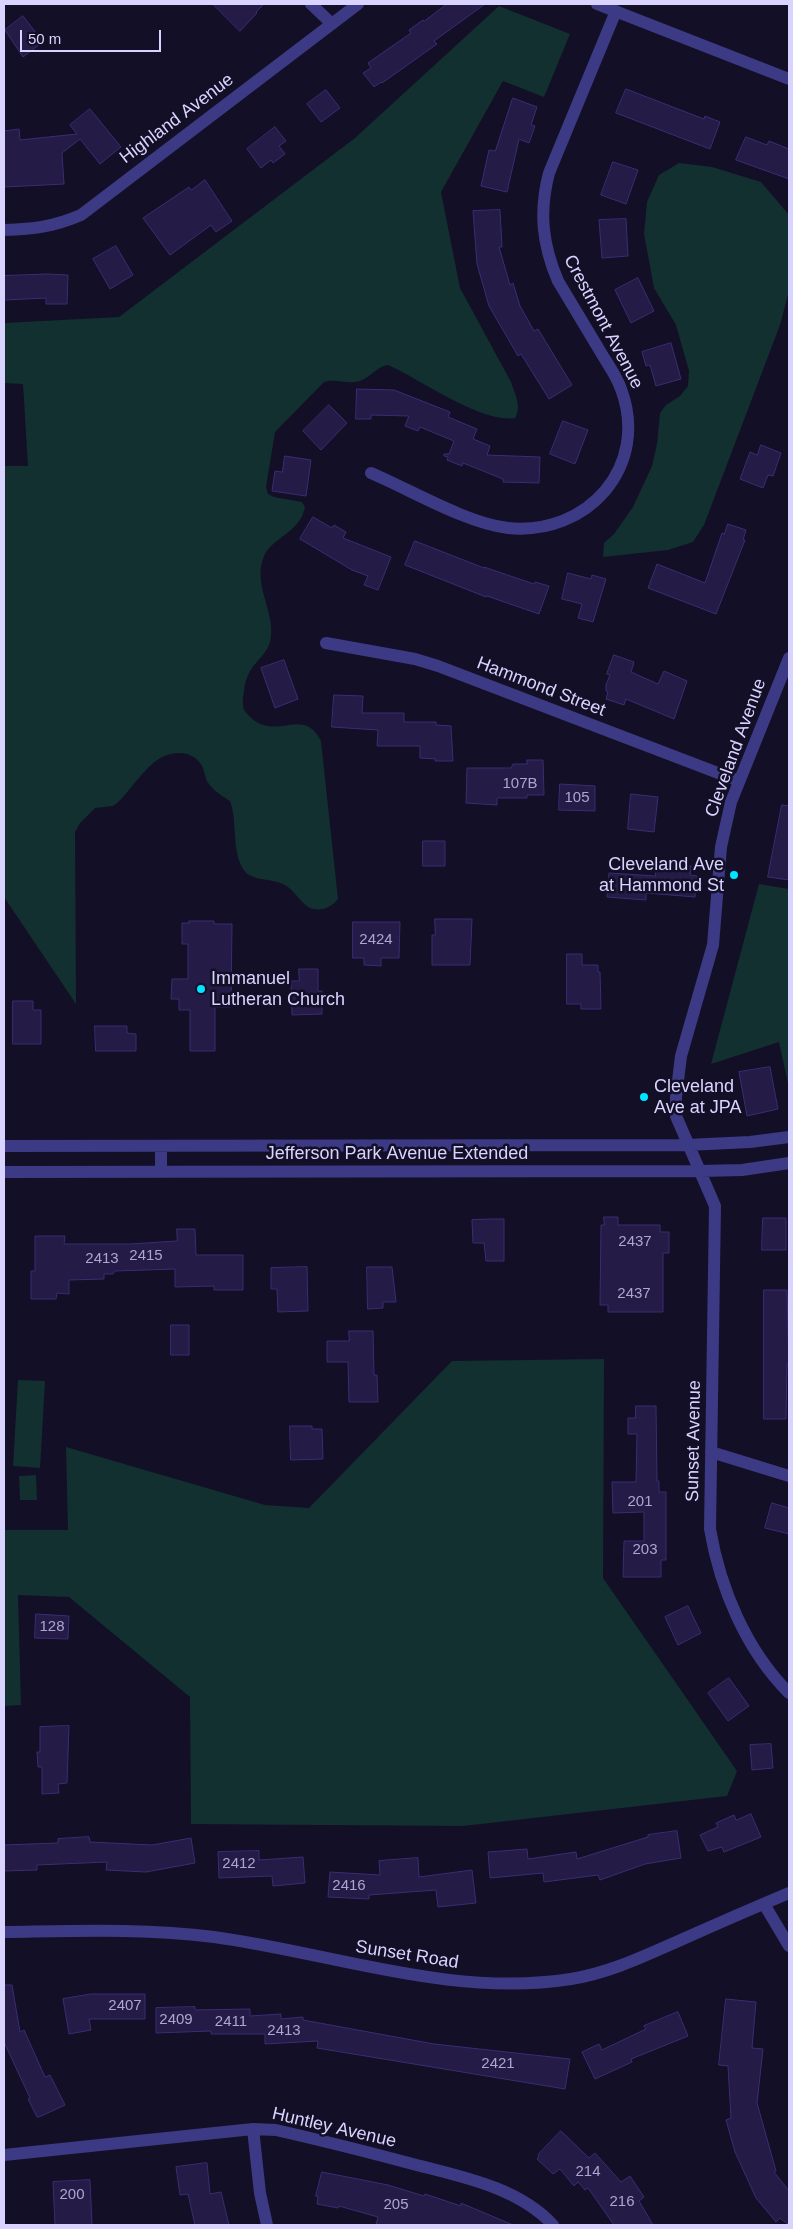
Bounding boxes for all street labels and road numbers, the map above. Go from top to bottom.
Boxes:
street label: Highland Avenue [116,69,238,169]
street label: Crestmont Avenue [559,251,647,393]
street label: Hammond Street [474,653,608,721]
street label: Cleveland Avenue [701,676,771,820]
street label: Jefferson Park Avenue Extended [266,1143,528,1165]
street label: Sunset Avenue [682,1380,706,1502]
street label: Sunset Road [354,1936,460,1974]
street label: Huntley Avenue [270,2103,398,2153]

